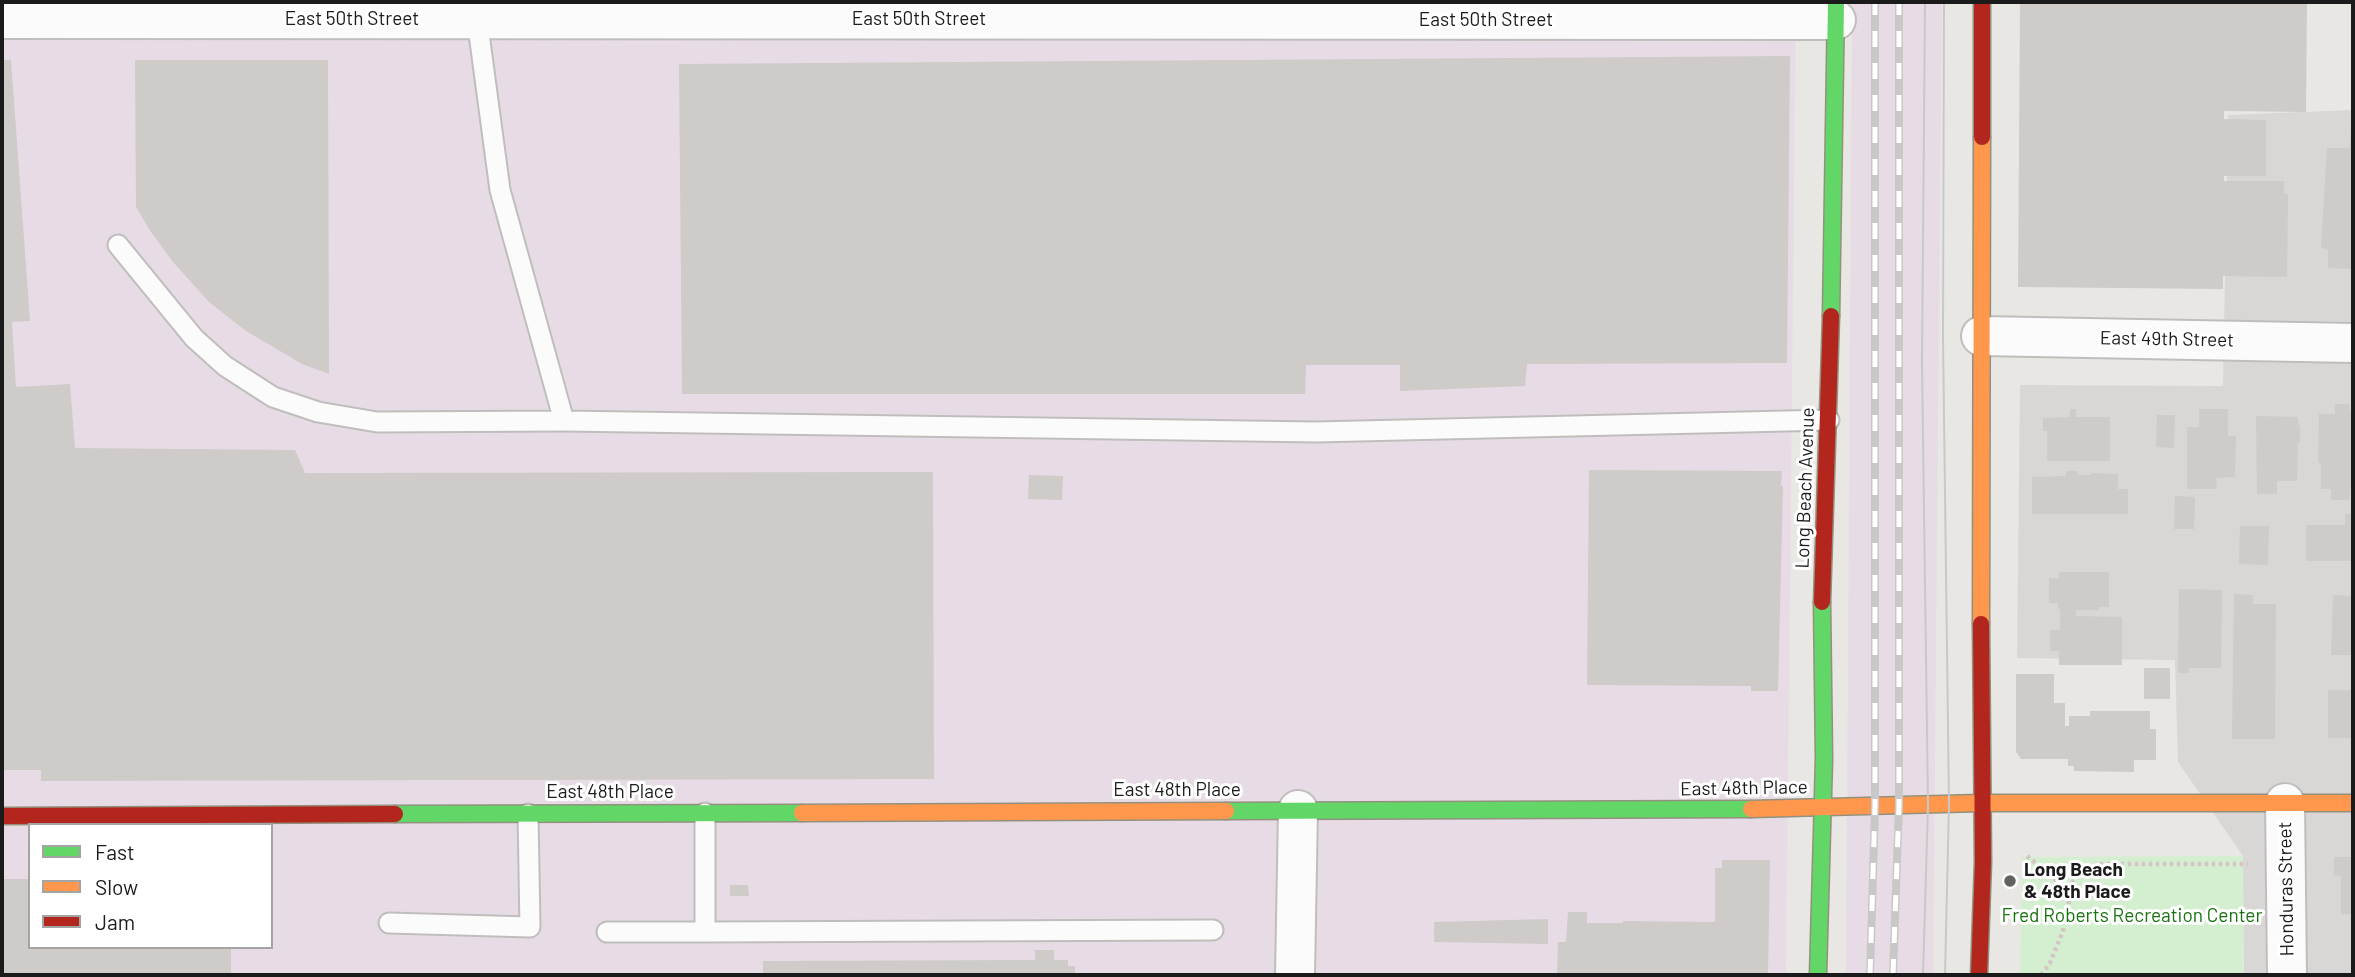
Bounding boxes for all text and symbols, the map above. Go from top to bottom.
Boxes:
street label: East 50th Street [285,8,419,30]
street label: East 50th Street [852,8,986,30]
street label: East 50th Street [1419,9,1553,31]
street label: East 49th Street [2100,326,2234,352]
street label: Long Beach Avenue [1791,407,1819,569]
street label: East 48th Place [1680,775,1808,801]
street label: East 48th Place [1113,779,1241,801]
street label: East 48th Place [546,781,674,803]
street label: Honduras Street [2273,821,2299,957]
legend [28,823,273,949]
text: Fast [95,839,135,864]
place label: Long Beach & 48th Place [2024,859,2131,903]
marker: Long Beach & 48th Place [2002,873,2018,889]
text: Slow [95,874,138,899]
park label: Fred Roberts Recreation Center [2002,905,2262,927]
text: Jam [95,909,135,934]

